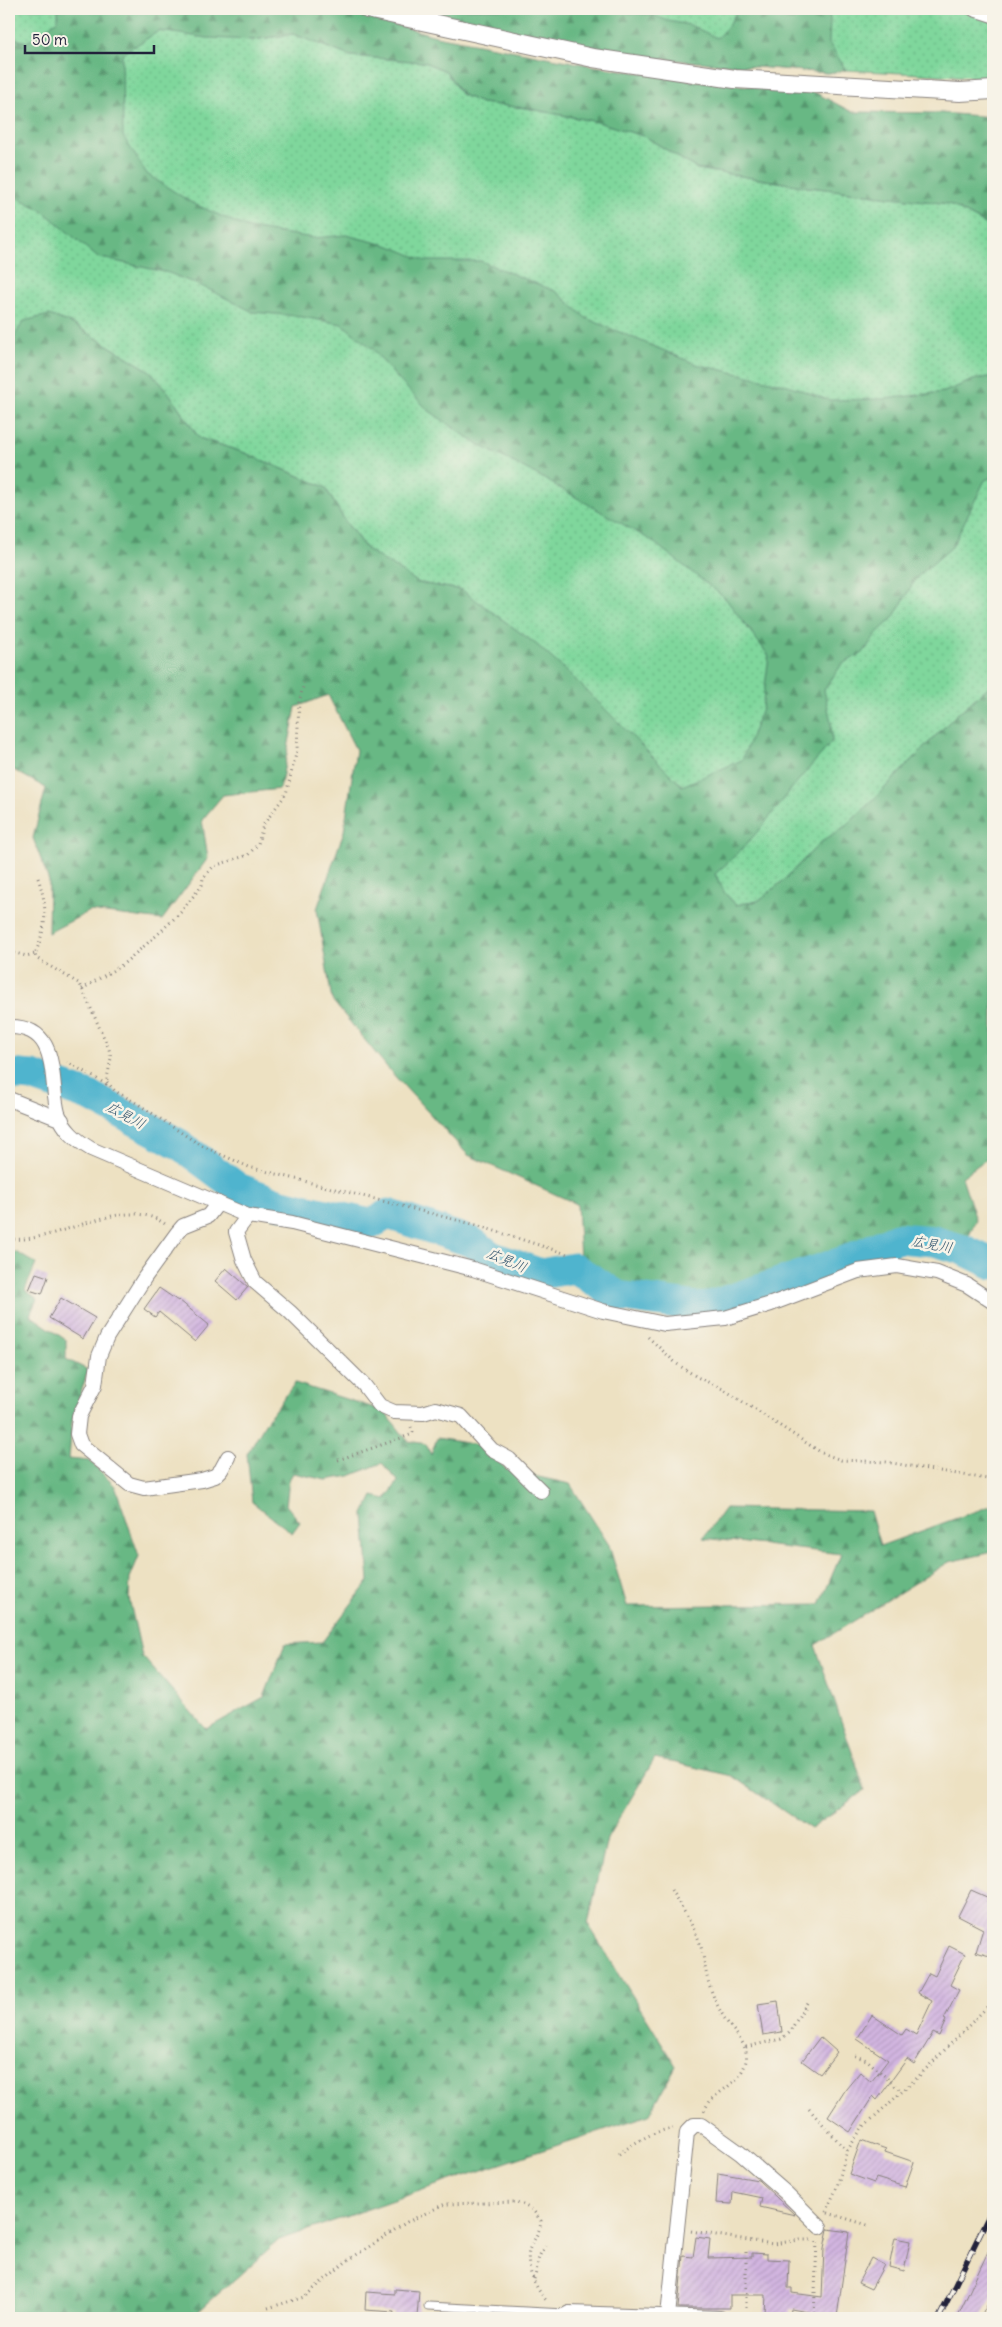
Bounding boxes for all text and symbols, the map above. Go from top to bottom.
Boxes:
scale bar [25,22,154,54]
text: 50 m [32,30,67,49]
water label: 広見川 [103,1097,149,1133]
water label: 広見川 [910,1231,954,1257]
water label: 広見川 [484,1244,530,1276]

